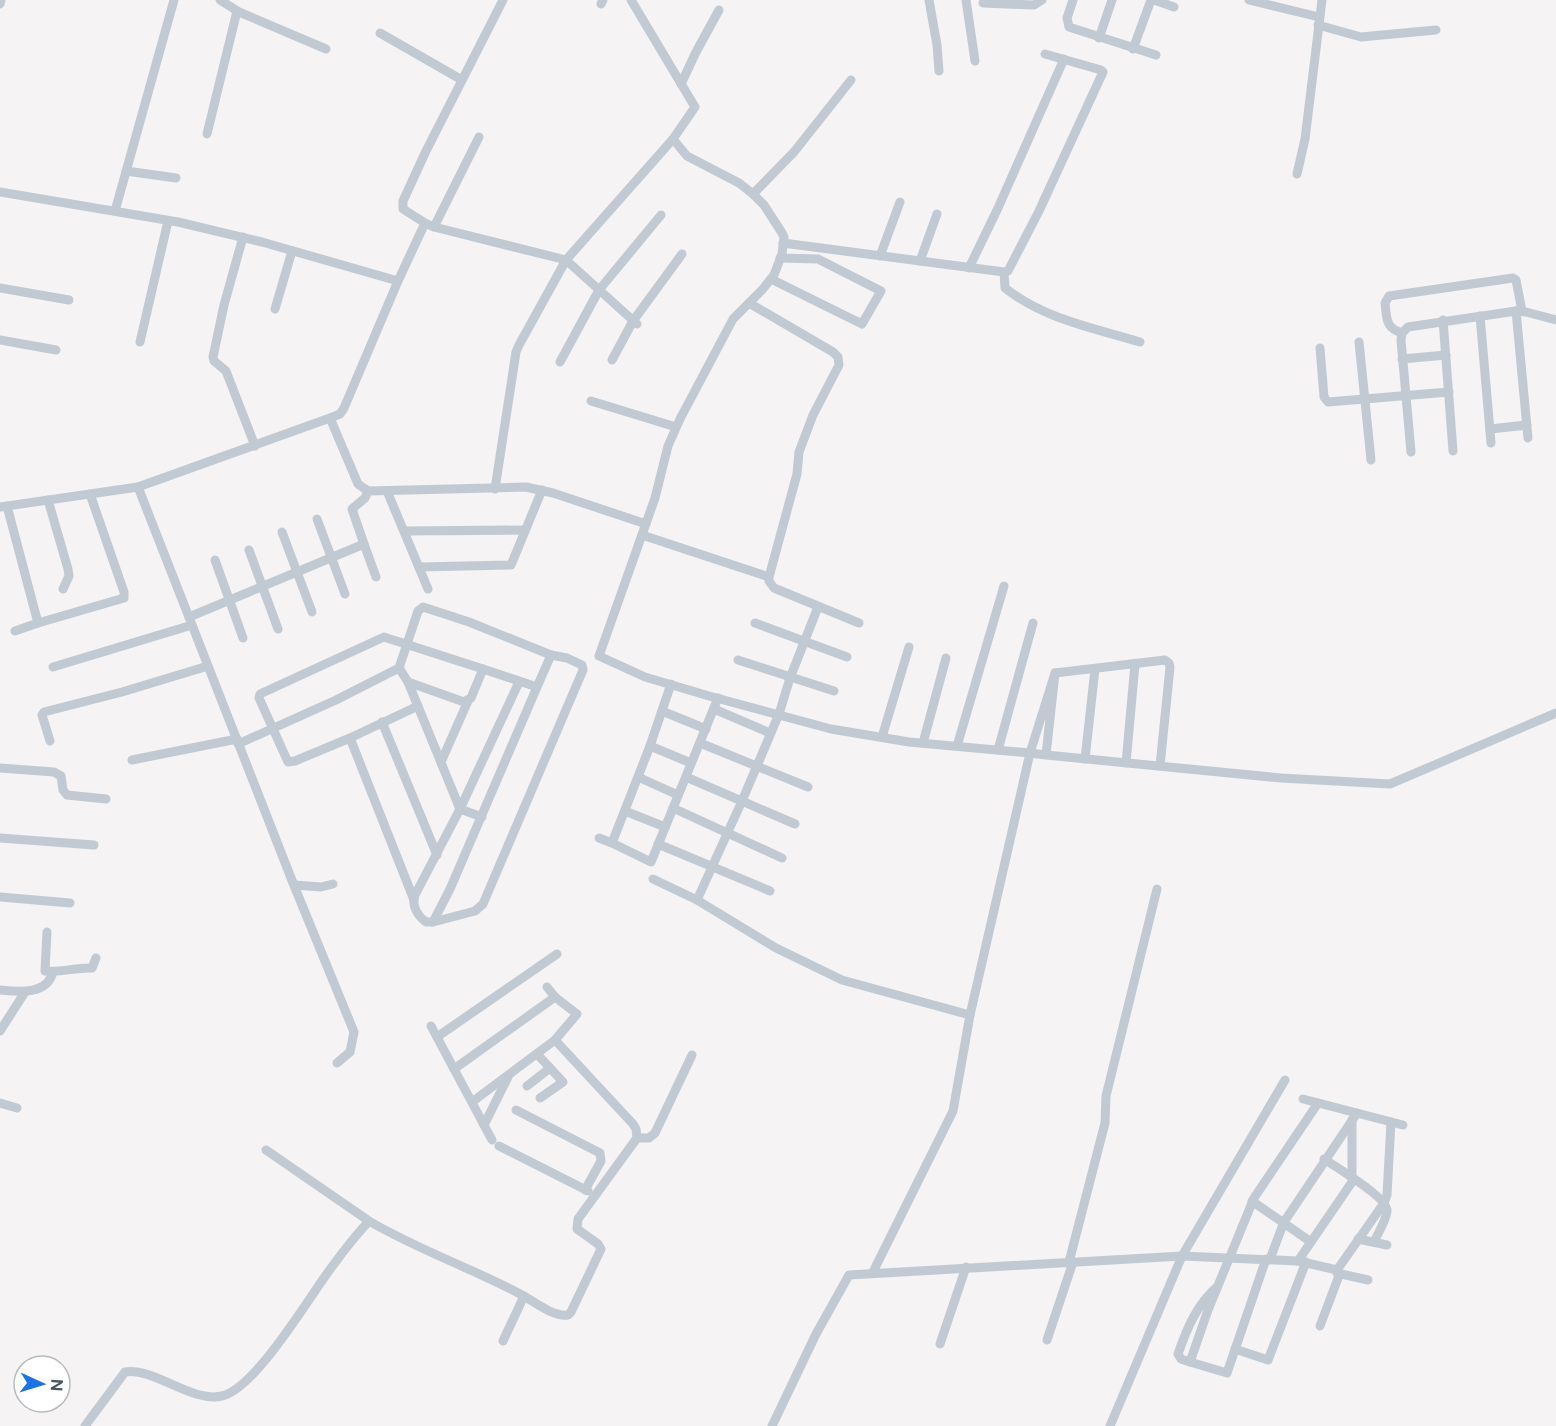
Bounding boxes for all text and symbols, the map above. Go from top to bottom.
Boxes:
north arrow [12,1354,72,1414]
text: N [47,1378,66,1392]

